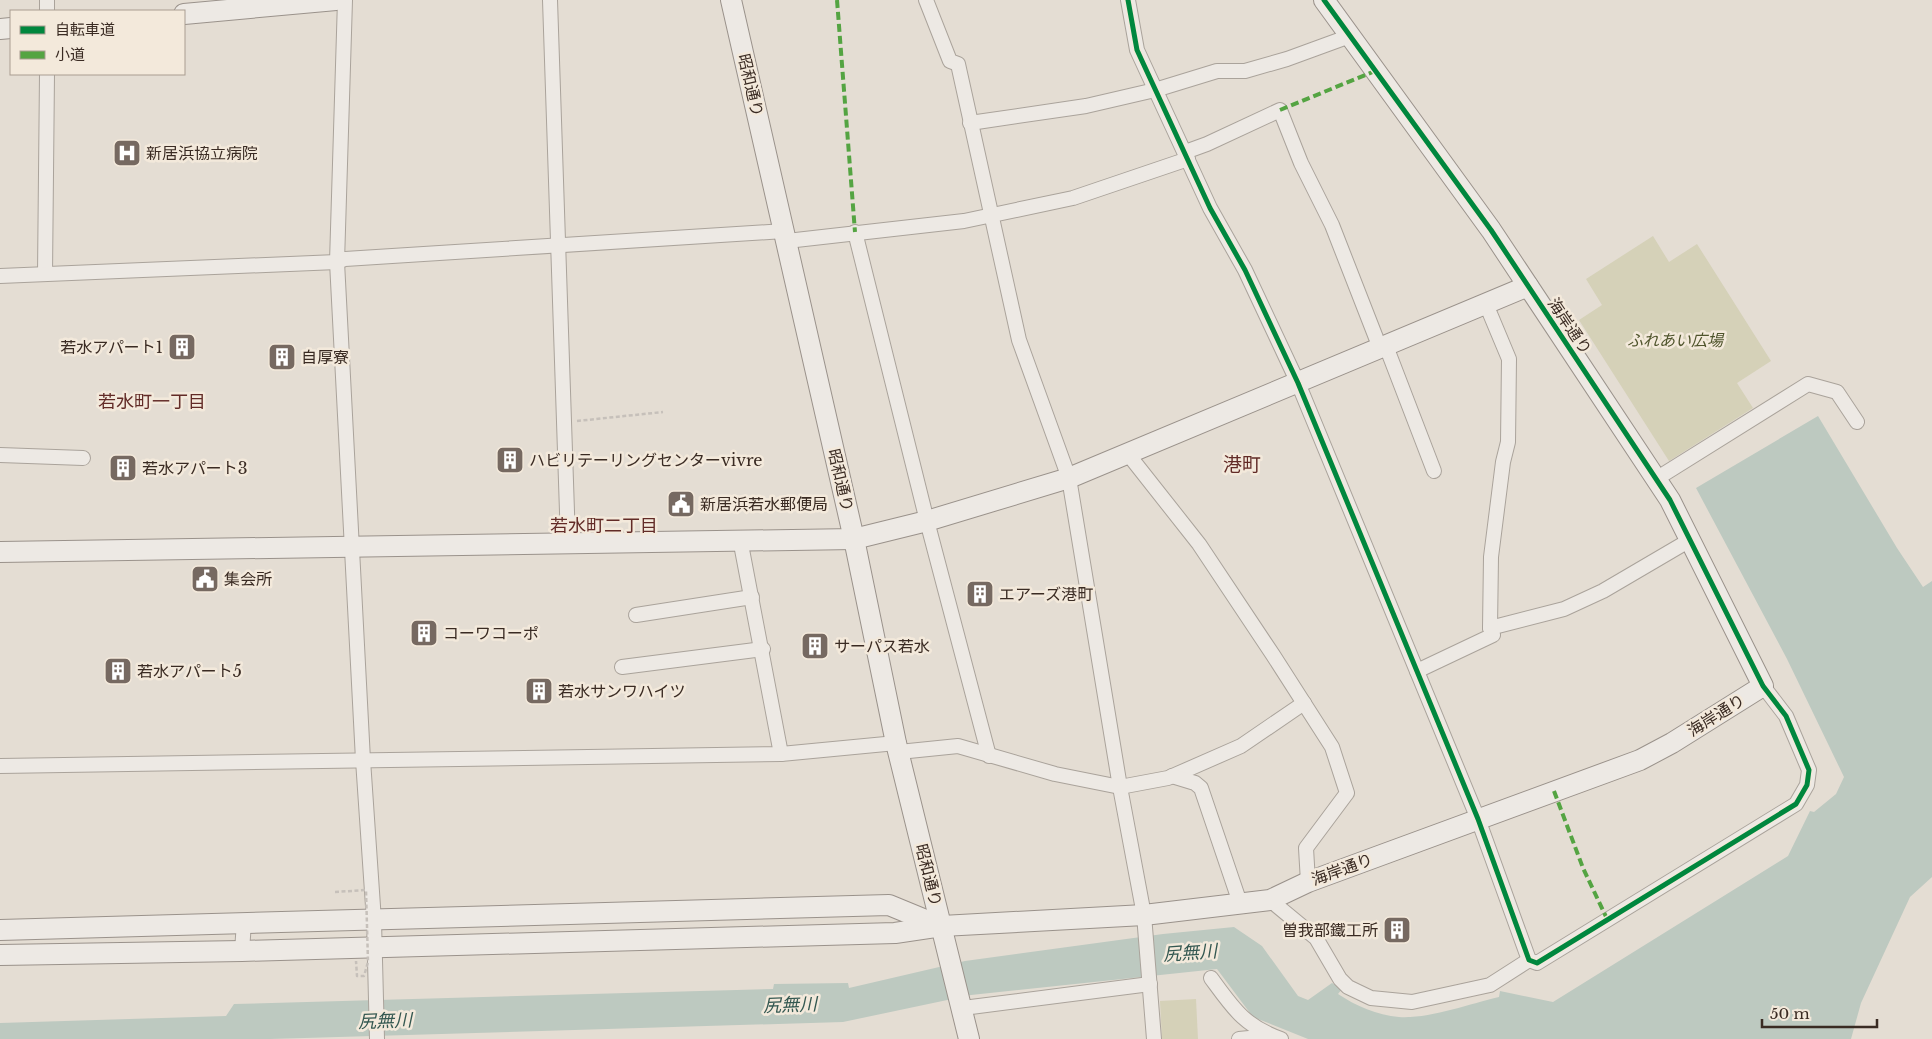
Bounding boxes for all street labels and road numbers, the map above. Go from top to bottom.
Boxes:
street label: 昭和通り [734,52,768,118]
street label: 海岸通り [1544,294,1596,358]
street label: 昭和通り [824,447,858,513]
street label: 海岸通り [1684,690,1748,740]
street label: 昭和通り [912,842,946,908]
street label: 海岸通り [1309,849,1375,889]

